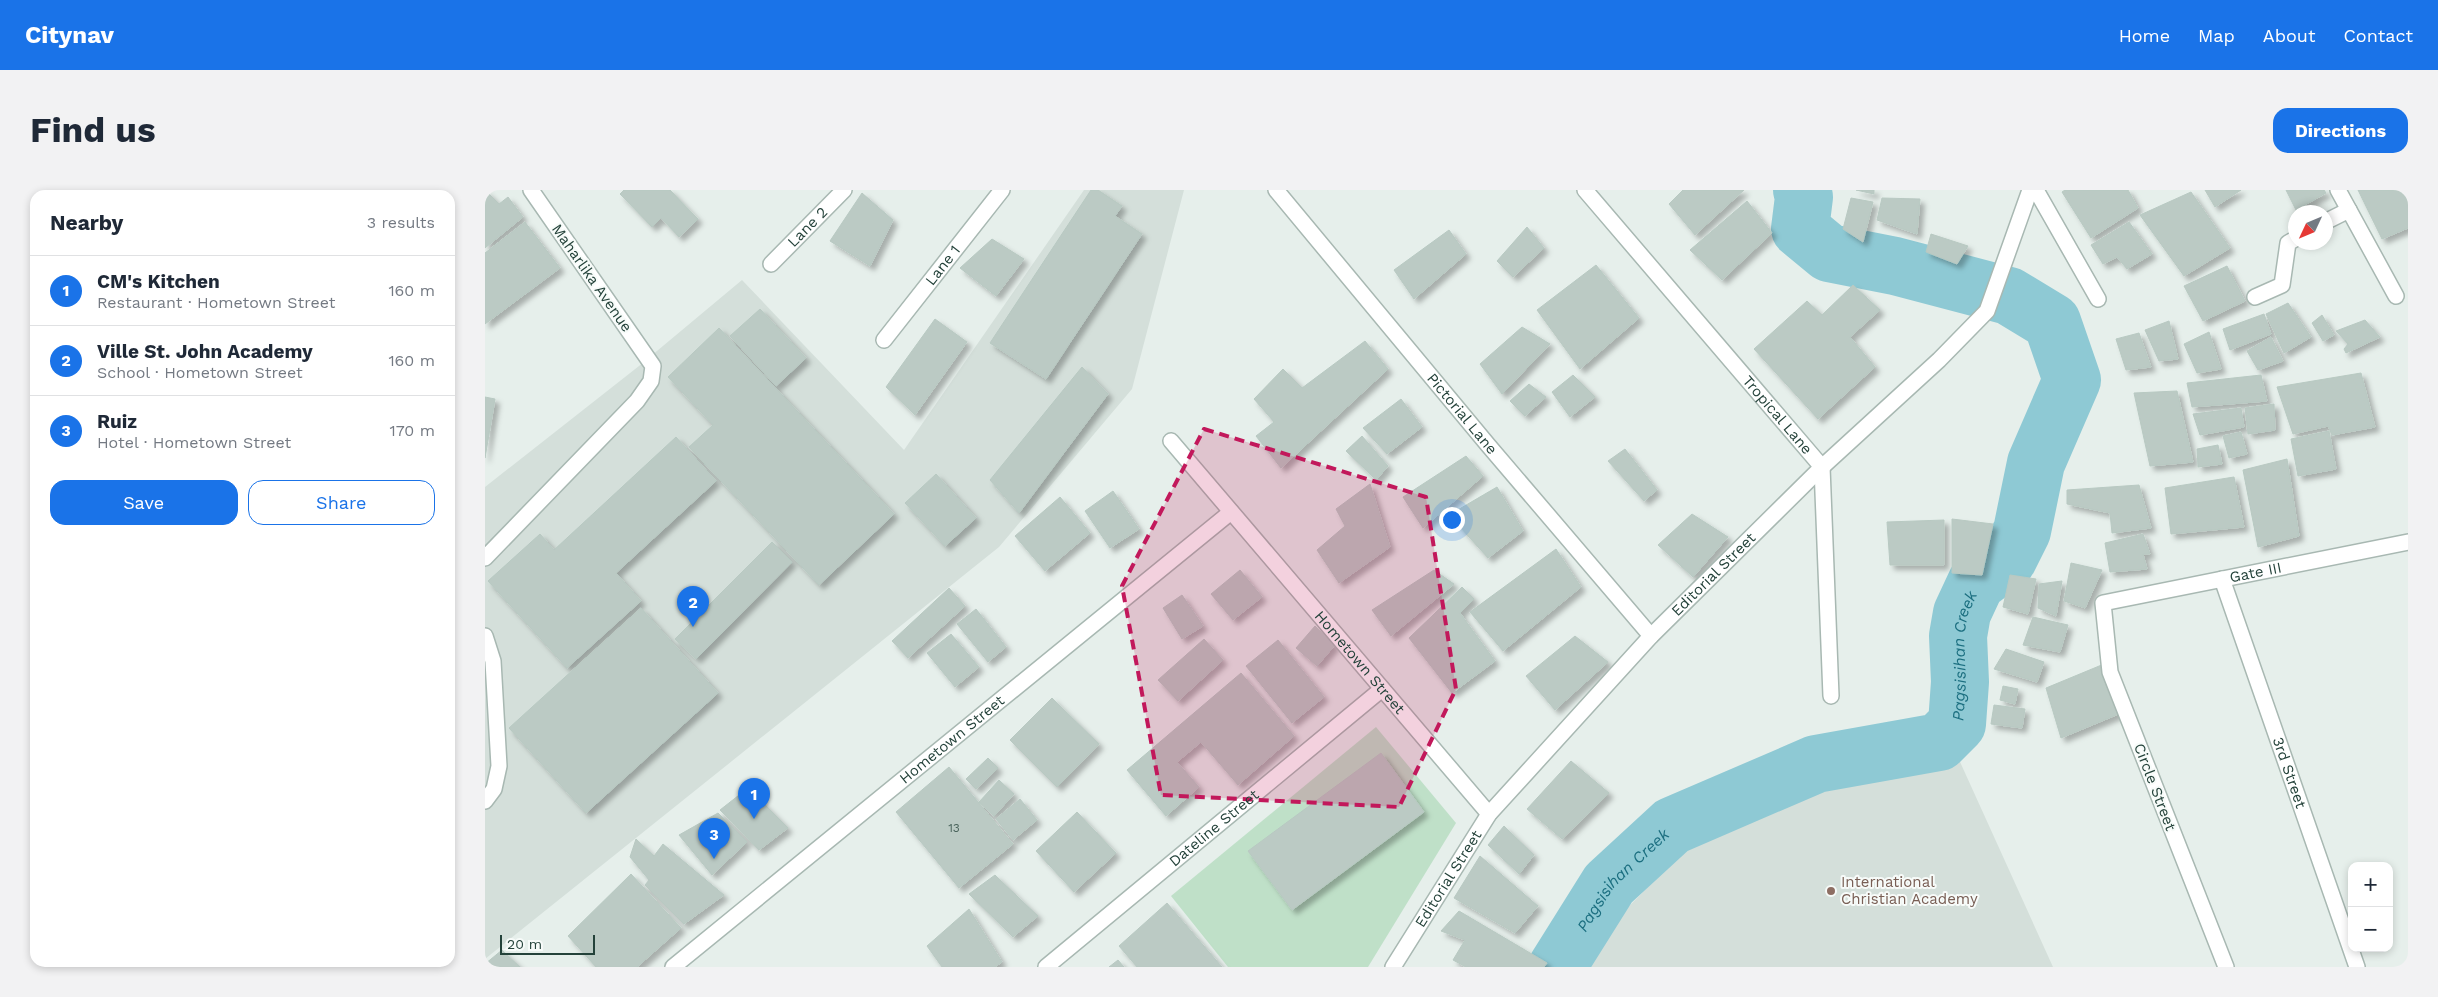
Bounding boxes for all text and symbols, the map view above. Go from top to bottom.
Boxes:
text: Citynav [25,21,114,49]
text: Home [2119,25,2170,46]
text: Map [2198,25,2235,46]
text: About [2263,25,2315,46]
text: Contact [2343,25,2413,46]
button: Directions [2273,108,2408,153]
text: Find us [30,109,156,151]
street label: Lane 2 [784,203,831,251]
north arrow [2288,205,2333,250]
text: Nearby [50,210,123,235]
text: 3 results [367,213,435,232]
street label: Maharlika Avenue [548,221,636,335]
street label: Lane 1 [921,242,964,289]
text: CM's Kitchen [97,270,220,293]
text: 1 [63,281,69,300]
text: 160 m [388,281,435,300]
text: Restaurant · Hometown Street [97,293,335,312]
text: Ville St. John Academy [97,340,313,363]
text: 2 [61,351,71,370]
text: 160 m [388,351,435,370]
text: School · Hometown Street [97,363,303,382]
street label: Pictorial Lane [1423,370,1501,458]
street label: Tropical Lane [1739,372,1816,458]
text: Ruiz [97,410,137,433]
text: 3 [61,421,71,440]
text: 170 m [389,421,435,440]
text: Hotel · Hometown Street [97,433,291,452]
button: Save [50,480,238,525]
button: Share [248,480,435,525]
your location [1439,507,1465,533]
street label: Editorial Street [1668,528,1760,620]
street label: Gate III [2228,558,2283,586]
pin: 2 [677,586,709,627]
water label: Pagsisihan Creek [1948,586,1981,721]
street label: Hometown Street [1311,607,1409,718]
street label: Hometown Street [896,691,1009,788]
street label: 3rd Street [2269,735,2310,811]
street label: Circle Street [2130,741,2180,834]
pin: 1 [738,778,770,819]
street label: Dateline Street [1166,785,1263,870]
pin: 3 [698,818,730,859]
house number: 13 [948,821,960,835]
water label: Pagsisihan Creek [1572,823,1674,935]
street label: Editorial Street [1411,826,1486,931]
map controls [2348,862,2393,952]
button: + [2348,862,2393,907]
place label: International Christian Academy [1841,873,1978,908]
marker: International Christian Academy [1825,885,1837,897]
button: − [2348,907,2393,952]
scale bar [500,932,595,955]
text: 20 m [507,936,542,952]

